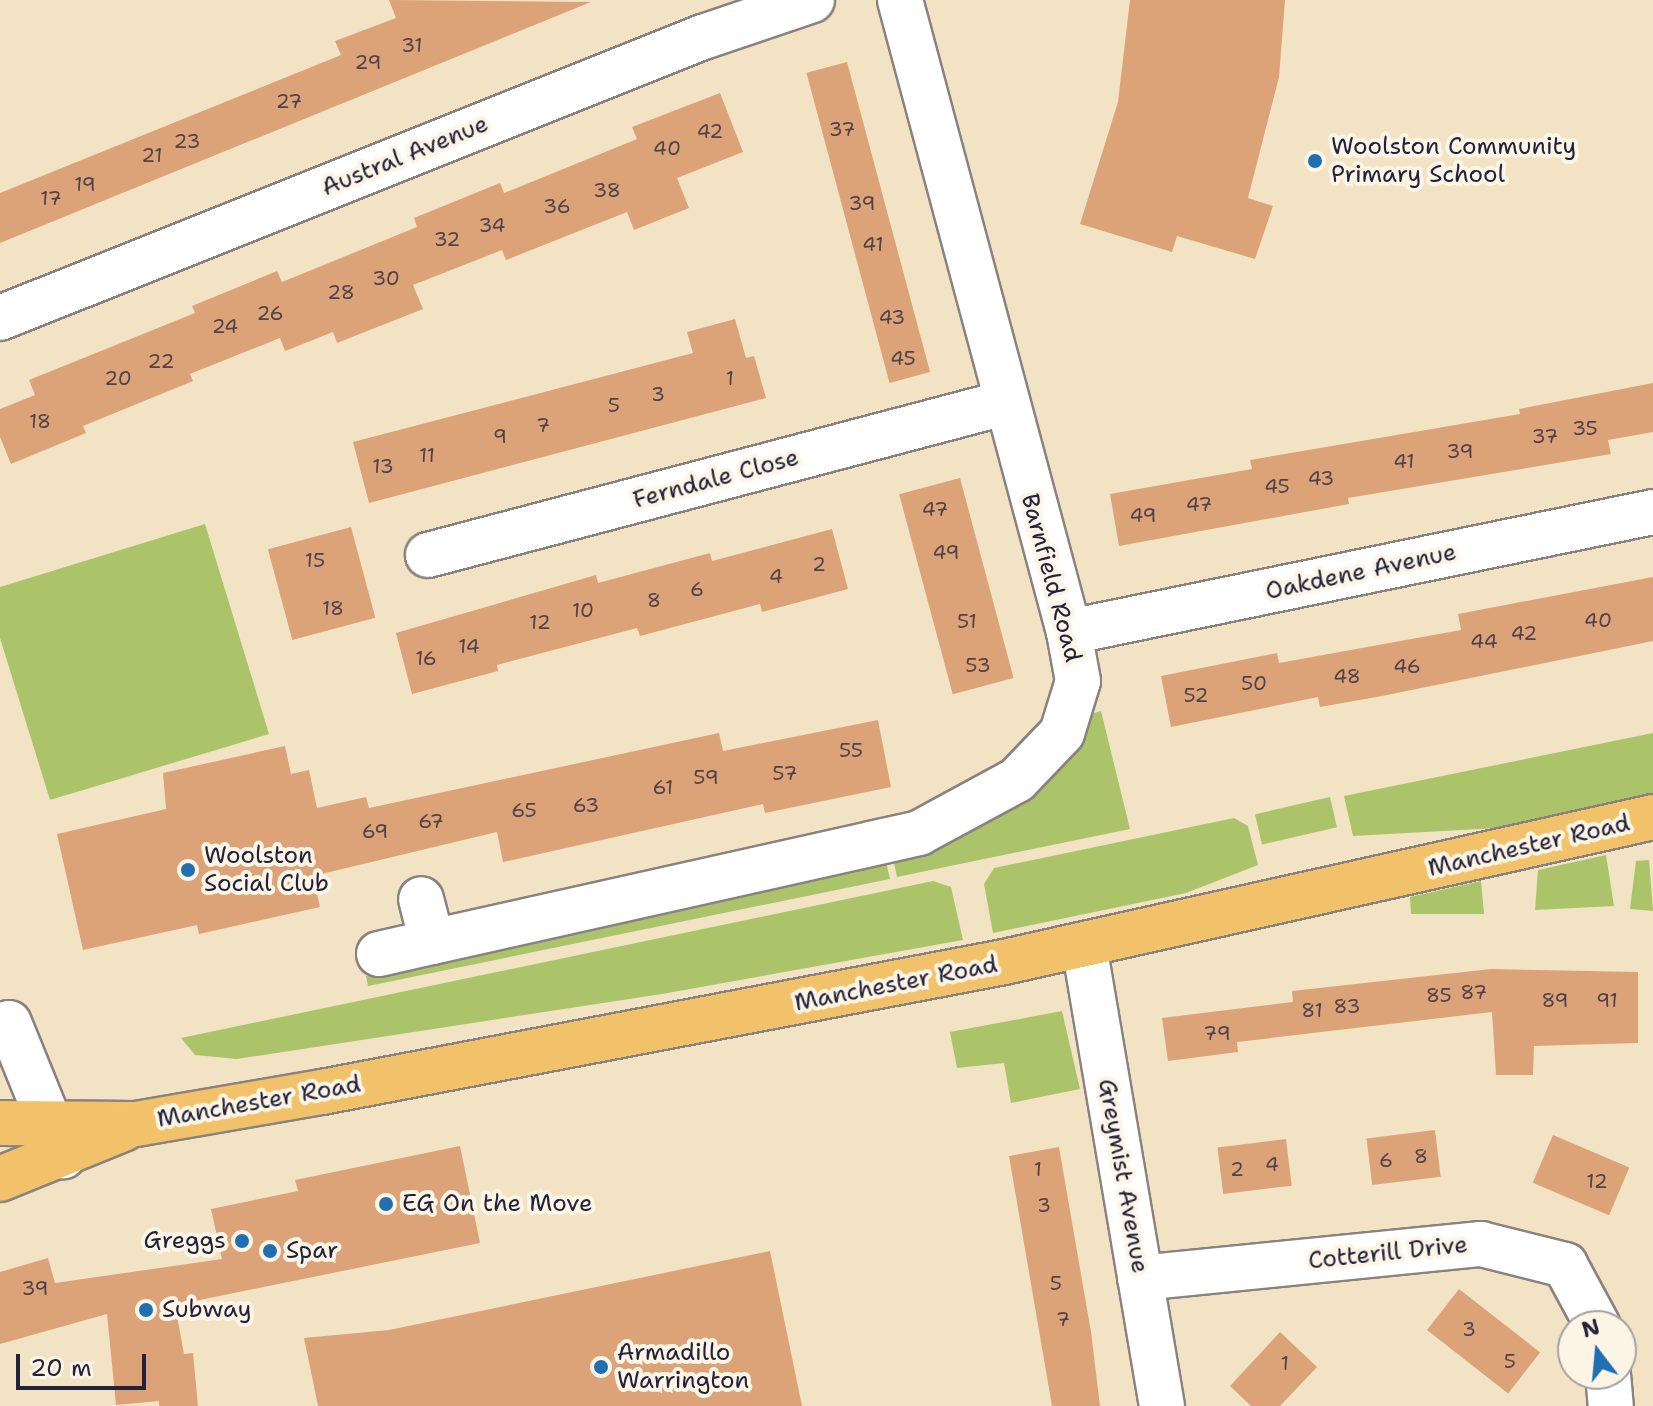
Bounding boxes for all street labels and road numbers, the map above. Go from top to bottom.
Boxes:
street label: Austral Avenue [317,109,493,203]
street label: Ferndale Close [630,443,802,515]
street label: Barnfield Road [1015,491,1087,665]
street label: Oakdene Avenue [1263,538,1459,606]
street label: Manchester Road [1425,809,1633,883]
street label: Manchester Road [792,950,1000,1018]
street label: Manchester Road [155,1070,363,1134]
street label: Greymist Avenue [1092,1077,1154,1275]
street label: Cotterill Drive [1307,1230,1469,1276]

